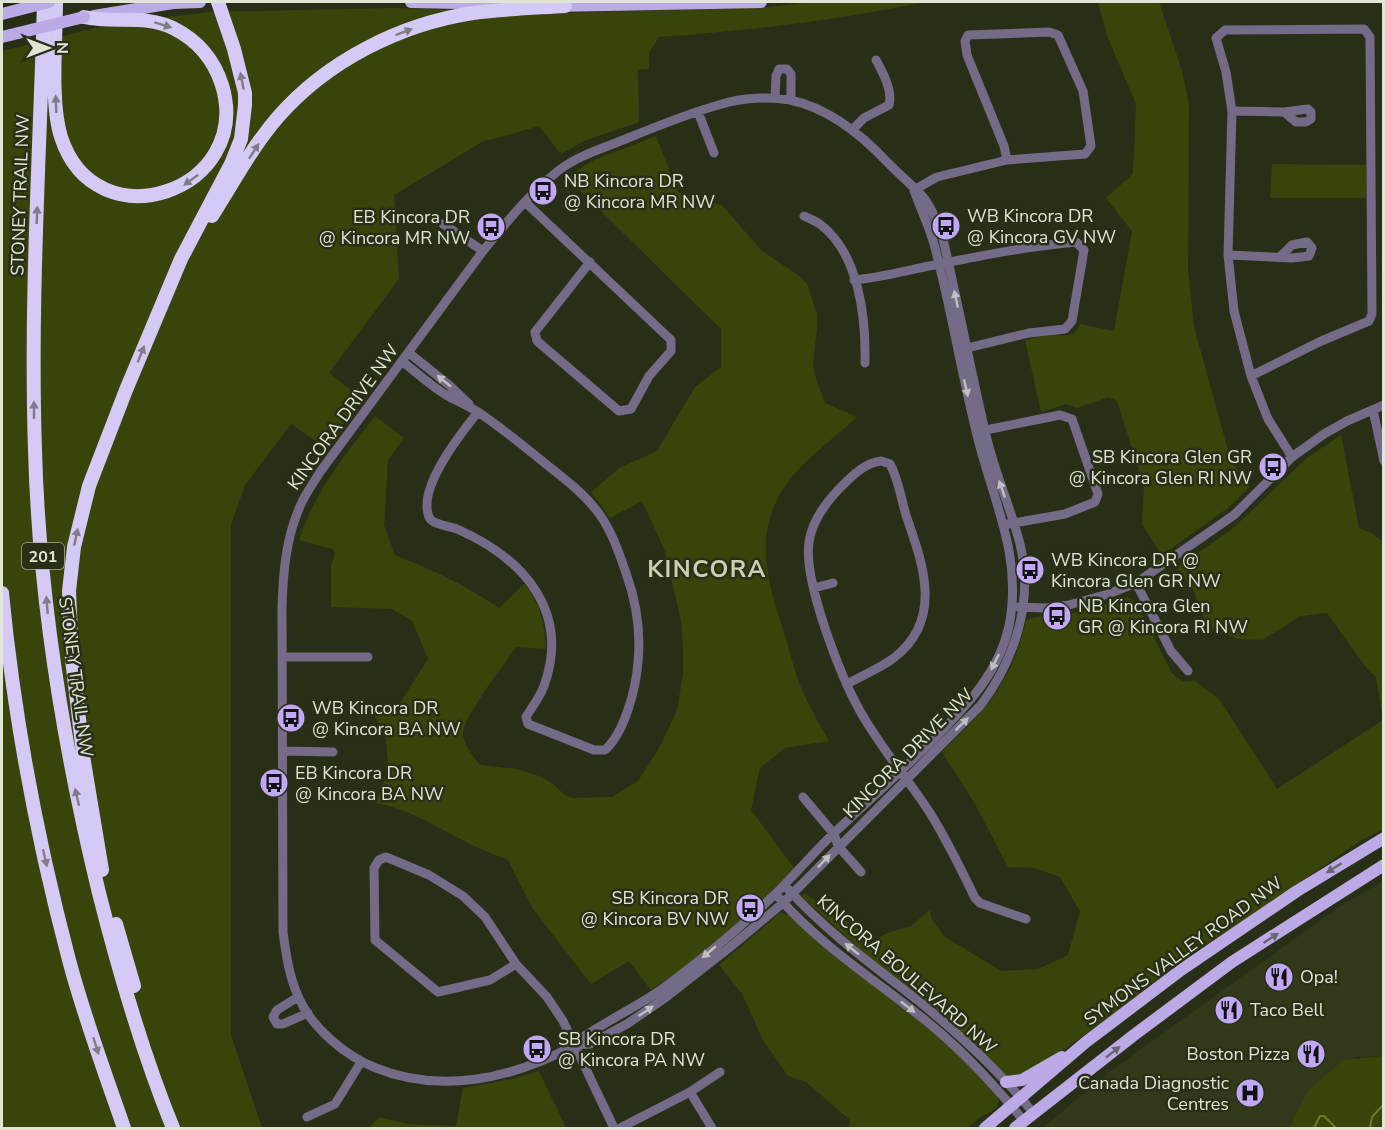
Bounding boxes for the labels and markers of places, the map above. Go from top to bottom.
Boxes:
place label: NB Kincora DR @ Kincora MR NW [564,169,715,214]
bus stop icon: NB Kincora DR @ Kincora MR NW [527,175,559,207]
place label: WB Kincora DR @ Kincora GV NW [967,204,1116,249]
place label: EB Kincora DR @ Kincora MR NW [319,205,470,250]
bus stop icon: WB Kincora DR @ Kincora GV NW [930,210,962,242]
bus stop icon: EB Kincora DR @ Kincora MR NW [475,211,507,243]
place label: SB Kincora Glen GR @ Kincora Glen RI NW [1069,445,1252,490]
bus stop icon: SB Kincora Glen GR @ Kincora Glen RI NW [1257,451,1289,483]
place label: WB Kincora DR @ Kincora Glen GR NW [1051,548,1221,593]
bus stop icon: WB Kincora DR @ Kincora Glen GR NW [1014,554,1046,586]
place label: NB Kincora Glen GR @ Kincora RI NW [1078,594,1248,639]
bus stop icon: NB Kincora Glen GR @ Kincora RI NW [1041,600,1073,632]
place label: WB Kincora DR @ Kincora BA NW [312,696,461,741]
bus stop icon: WB Kincora DR @ Kincora BA NW [275,702,307,734]
place label: EB Kincora DR @ Kincora BA NW [295,761,444,806]
bus stop icon: EB Kincora DR @ Kincora BA NW [258,767,290,799]
place label: SB Kincora DR @ Kincora BV NW [581,886,729,931]
bus stop icon: SB Kincora DR @ Kincora BV NW [734,892,766,924]
restaurant icon: Opa! [1263,961,1295,993]
place label: Opa! [1300,965,1338,989]
restaurant icon: Taco Bell [1213,994,1245,1026]
place label: Taco Bell [1250,998,1325,1022]
place label: SB Kincora DR @ Kincora PA NW [558,1027,705,1072]
bus stop icon: SB Kincora DR @ Kincora PA NW [521,1033,553,1065]
restaurant icon: Boston Pizza [1295,1038,1327,1070]
place label: Boston Pizza [1187,1042,1290,1066]
place label: Canada Diagnostic Centres [1078,1071,1229,1116]
hospital icon: Canada Diagnostic Centres [1234,1077,1266,1109]

